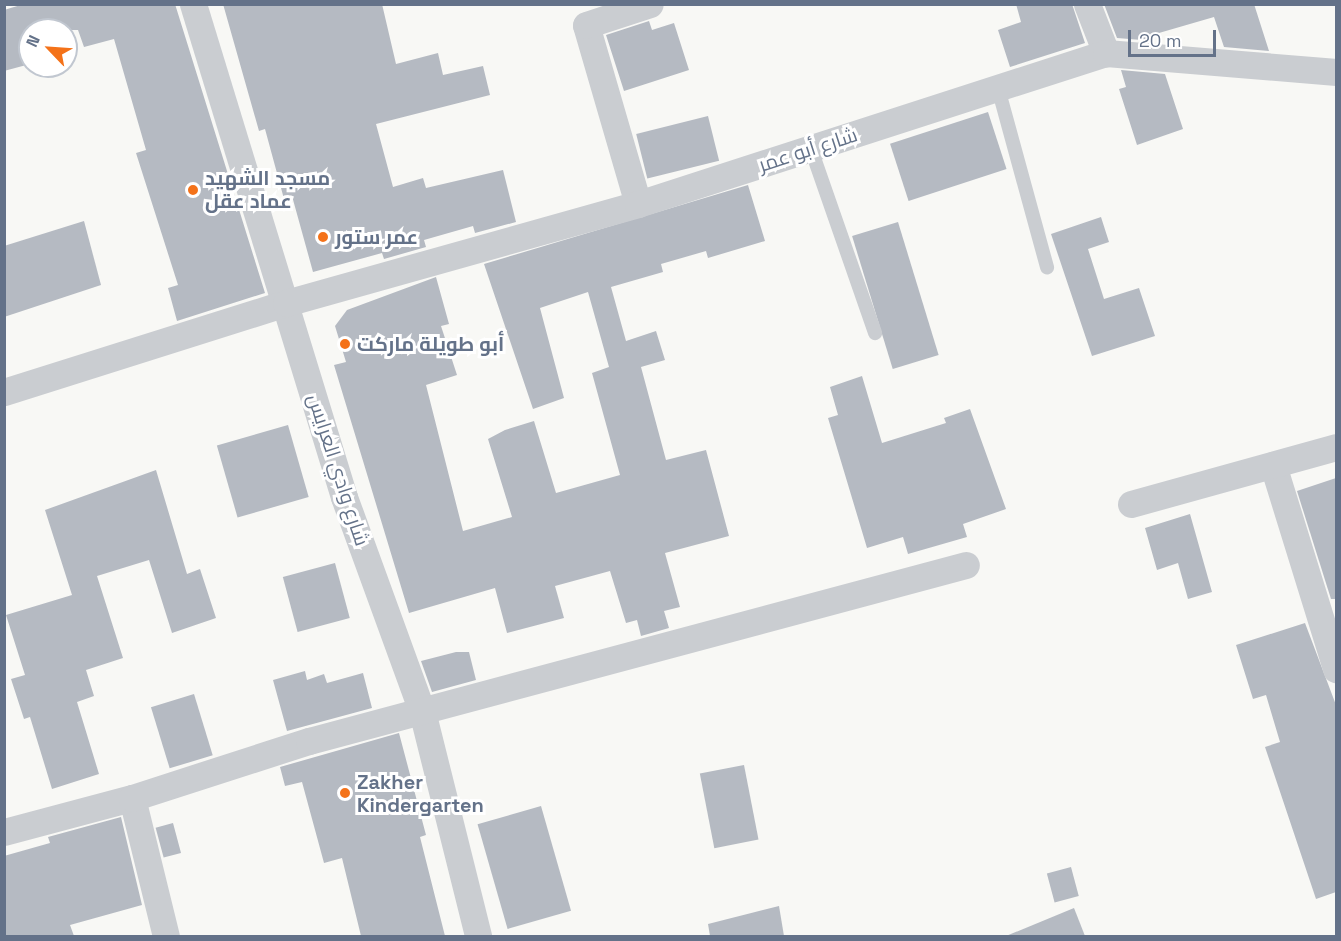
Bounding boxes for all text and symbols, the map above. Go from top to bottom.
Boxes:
north arrow [18,18,78,78]
scale bar [1131,18,1220,56]
text: 20 m [1139,29,1182,52]
text: N [21,32,45,50]
street label: شارع أبو عمر [755,123,861,177]
place label: مسجد الشهيد عماد عقل [205,166,330,213]
marker: مسجد الشهيد عماد عقل [186,183,200,197]
place label: عمر ستور [335,225,418,249]
marker: عمر ستور [316,230,330,244]
place label: أبو طويلة ماركت [357,332,504,356]
marker: أبو طويلة ماركت [338,337,352,351]
street label: شارع وادي العرايس [302,391,374,549]
place label: Zakher Kindergarten [357,770,484,817]
marker: Zakher Kindergarten [338,786,352,800]

